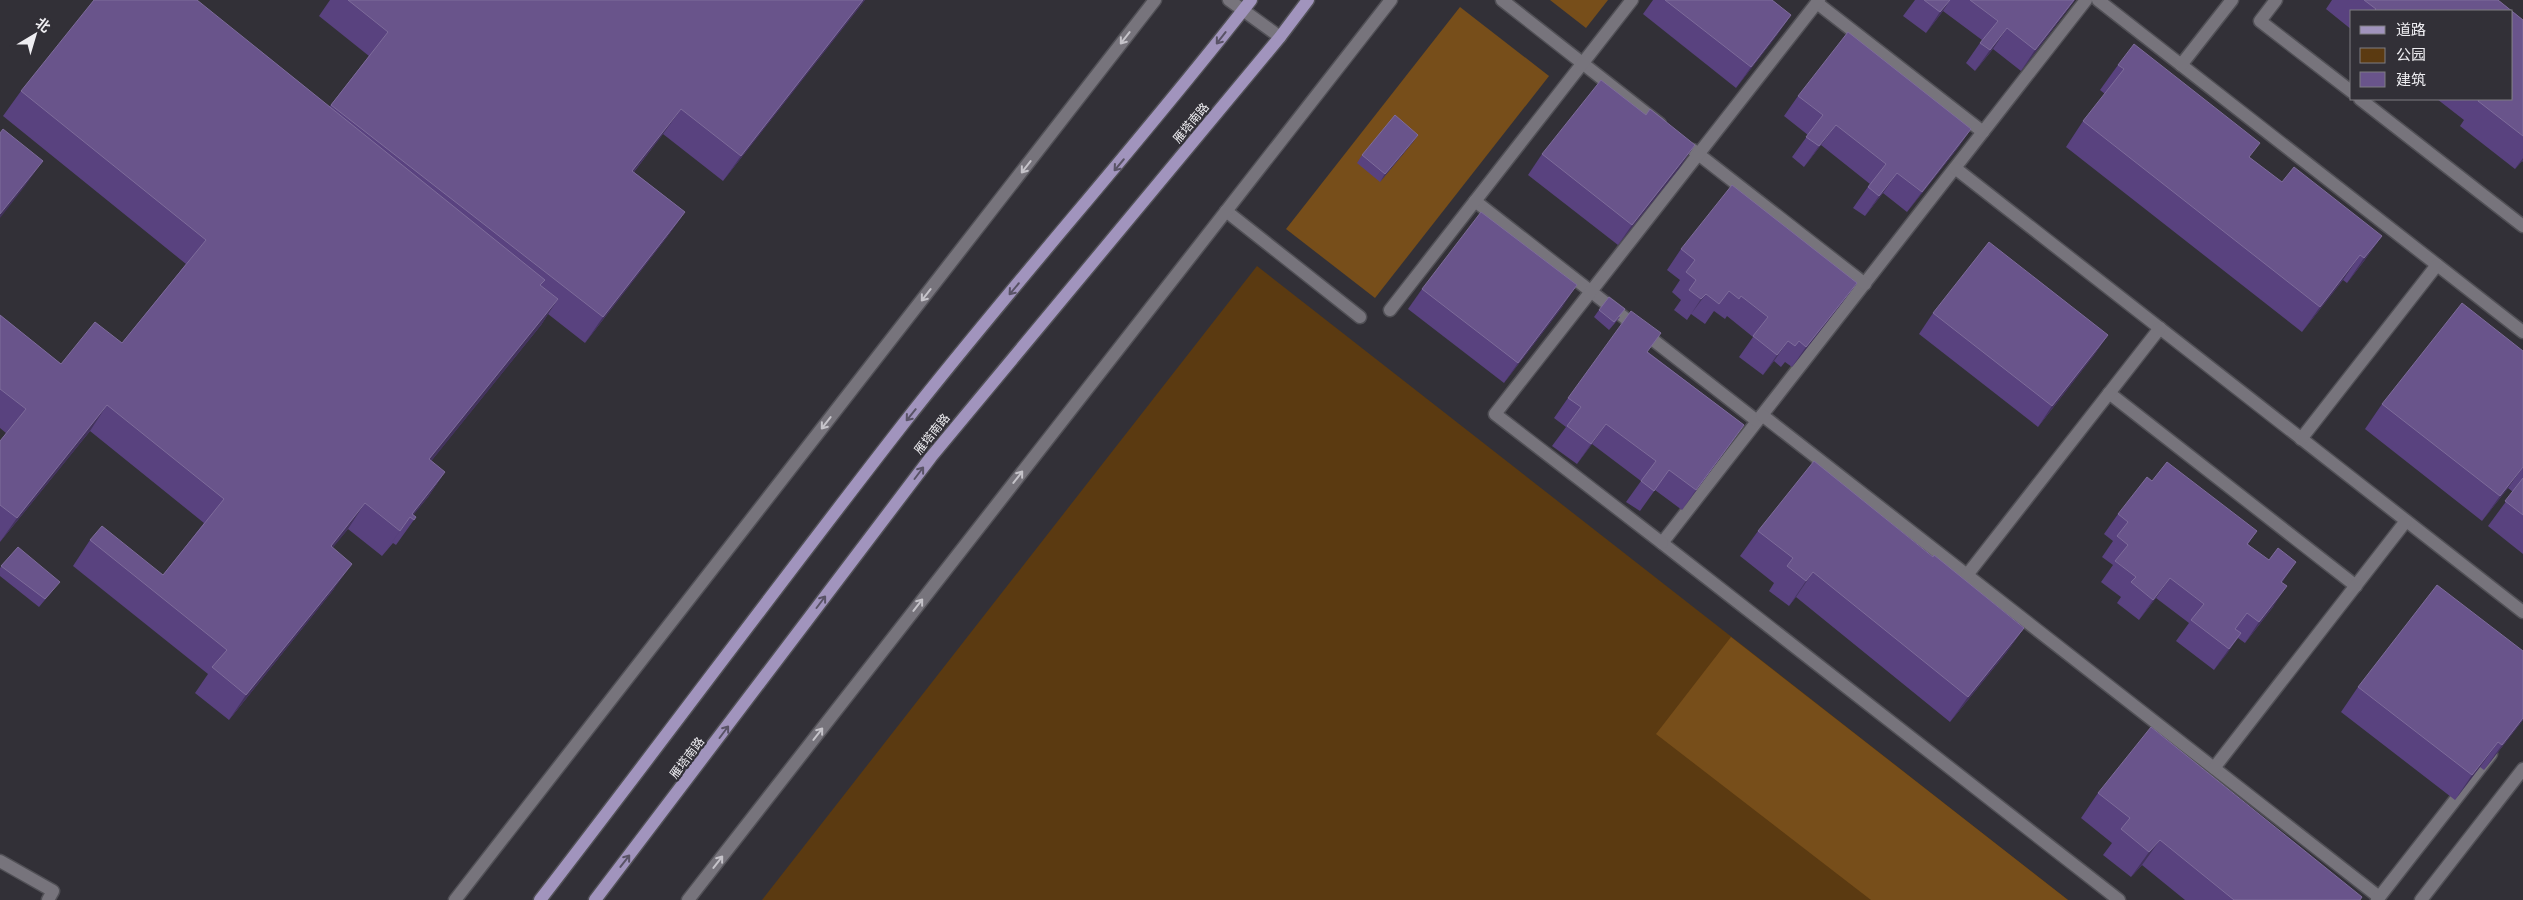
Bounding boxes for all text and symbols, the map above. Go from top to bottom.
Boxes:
north arrow [10,10,60,60]
legend [2350,10,2513,100]
text: 北 [33,14,53,35]
text: 道路 [2396,21,2426,39]
one-way arrow [1120,32,1131,45]
one-way arrow [1216,32,1227,45]
text: 公园 [2396,46,2426,64]
text: 建筑 [2396,71,2426,89]
street label: 雁塔南路 [1170,100,1212,146]
one-way arrow [1113,158,1124,171]
one-way arrow [1020,160,1031,173]
one-way arrow [1008,282,1019,295]
one-way arrow [920,288,931,301]
one-way arrow [905,408,916,421]
street label: 雁塔南路 [911,411,953,457]
one-way arrow [820,416,831,429]
one-way arrow [914,466,924,480]
one-way arrow [1012,471,1023,484]
one-way arrow [816,596,827,609]
one-way arrow [912,599,923,612]
one-way arrow [718,726,729,739]
one-way arrow [812,727,823,740]
street label: 雁塔南路 [667,735,707,781]
one-way arrow [619,855,630,868]
one-way arrow [712,855,723,868]

